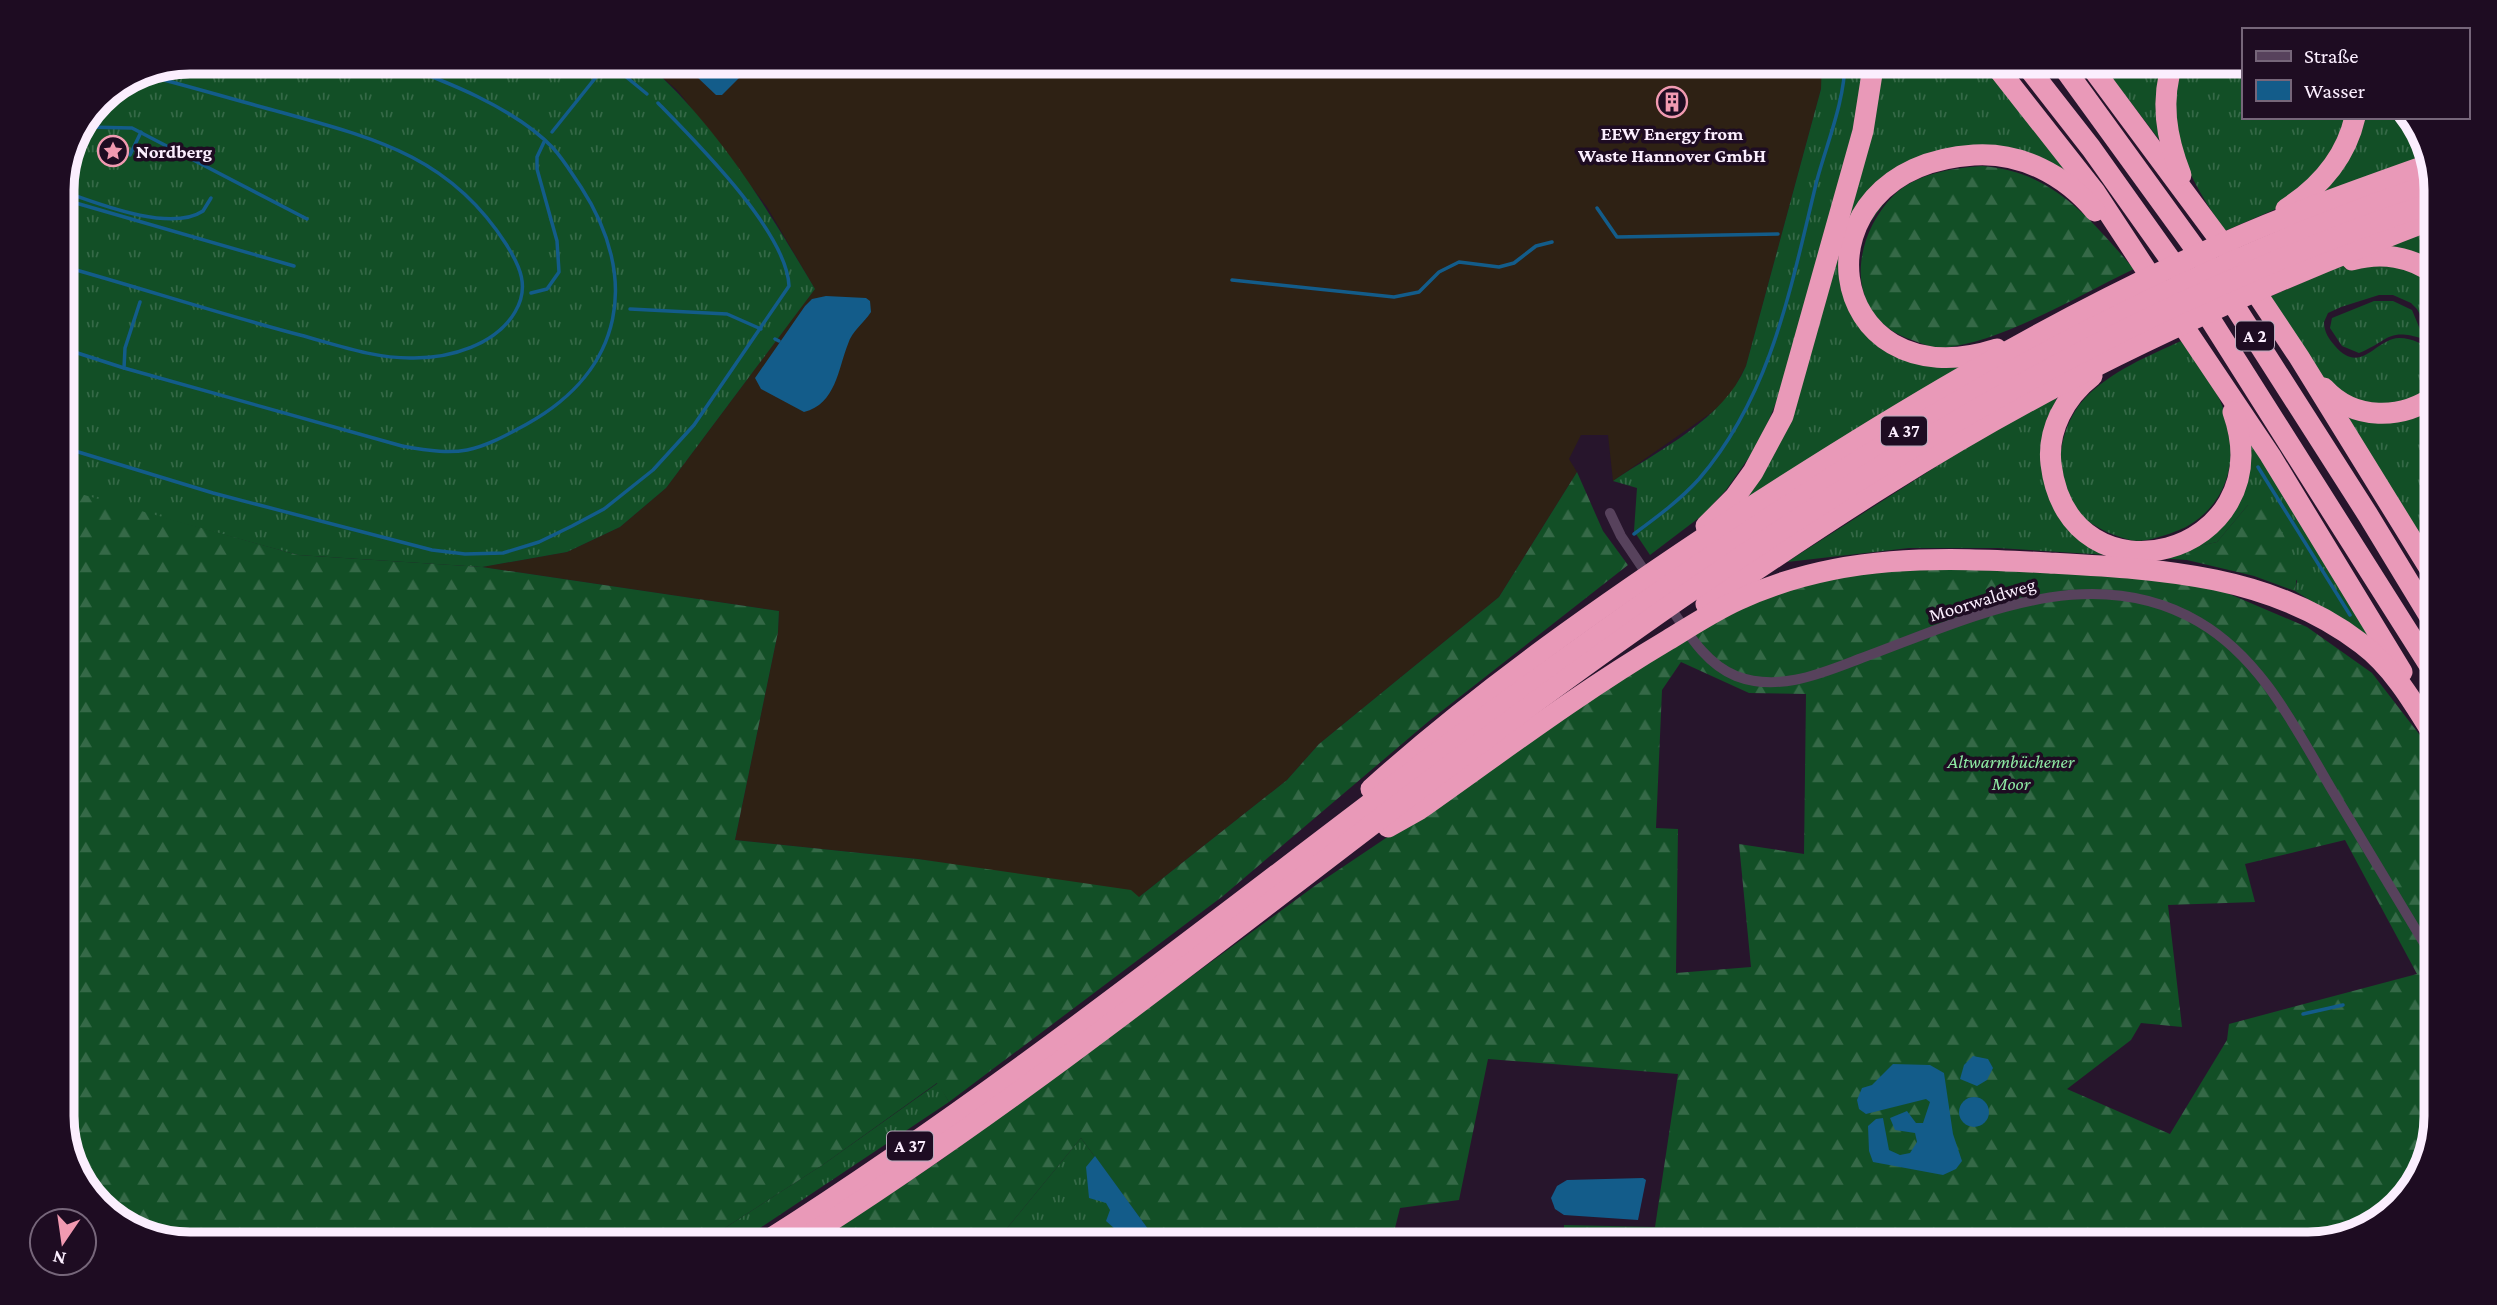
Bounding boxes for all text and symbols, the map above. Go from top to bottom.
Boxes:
legend [2242,28,2469,119]
text: Straße [2304,44,2358,68]
text: Wasser [2304,79,2366,103]
building icon: EEW Energy from Waste Hannover GmbH [1655,85,1689,119]
place label: EEW Energy from Waste Hannover GmbH [1577,123,1766,166]
place icon: Nordberg [96,134,130,168]
place label: Nordberg [136,141,213,162]
road number: A 2 [2236,322,2274,350]
road number: A 37 [1881,416,1927,446]
street label: Moorwaldweg [1926,573,2038,626]
park label: Altwarmbüchener Moor [1947,751,2076,794]
road number: A 37 [887,1132,933,1161]
north arrow [28,1207,98,1277]
text: N [51,1246,68,1270]

